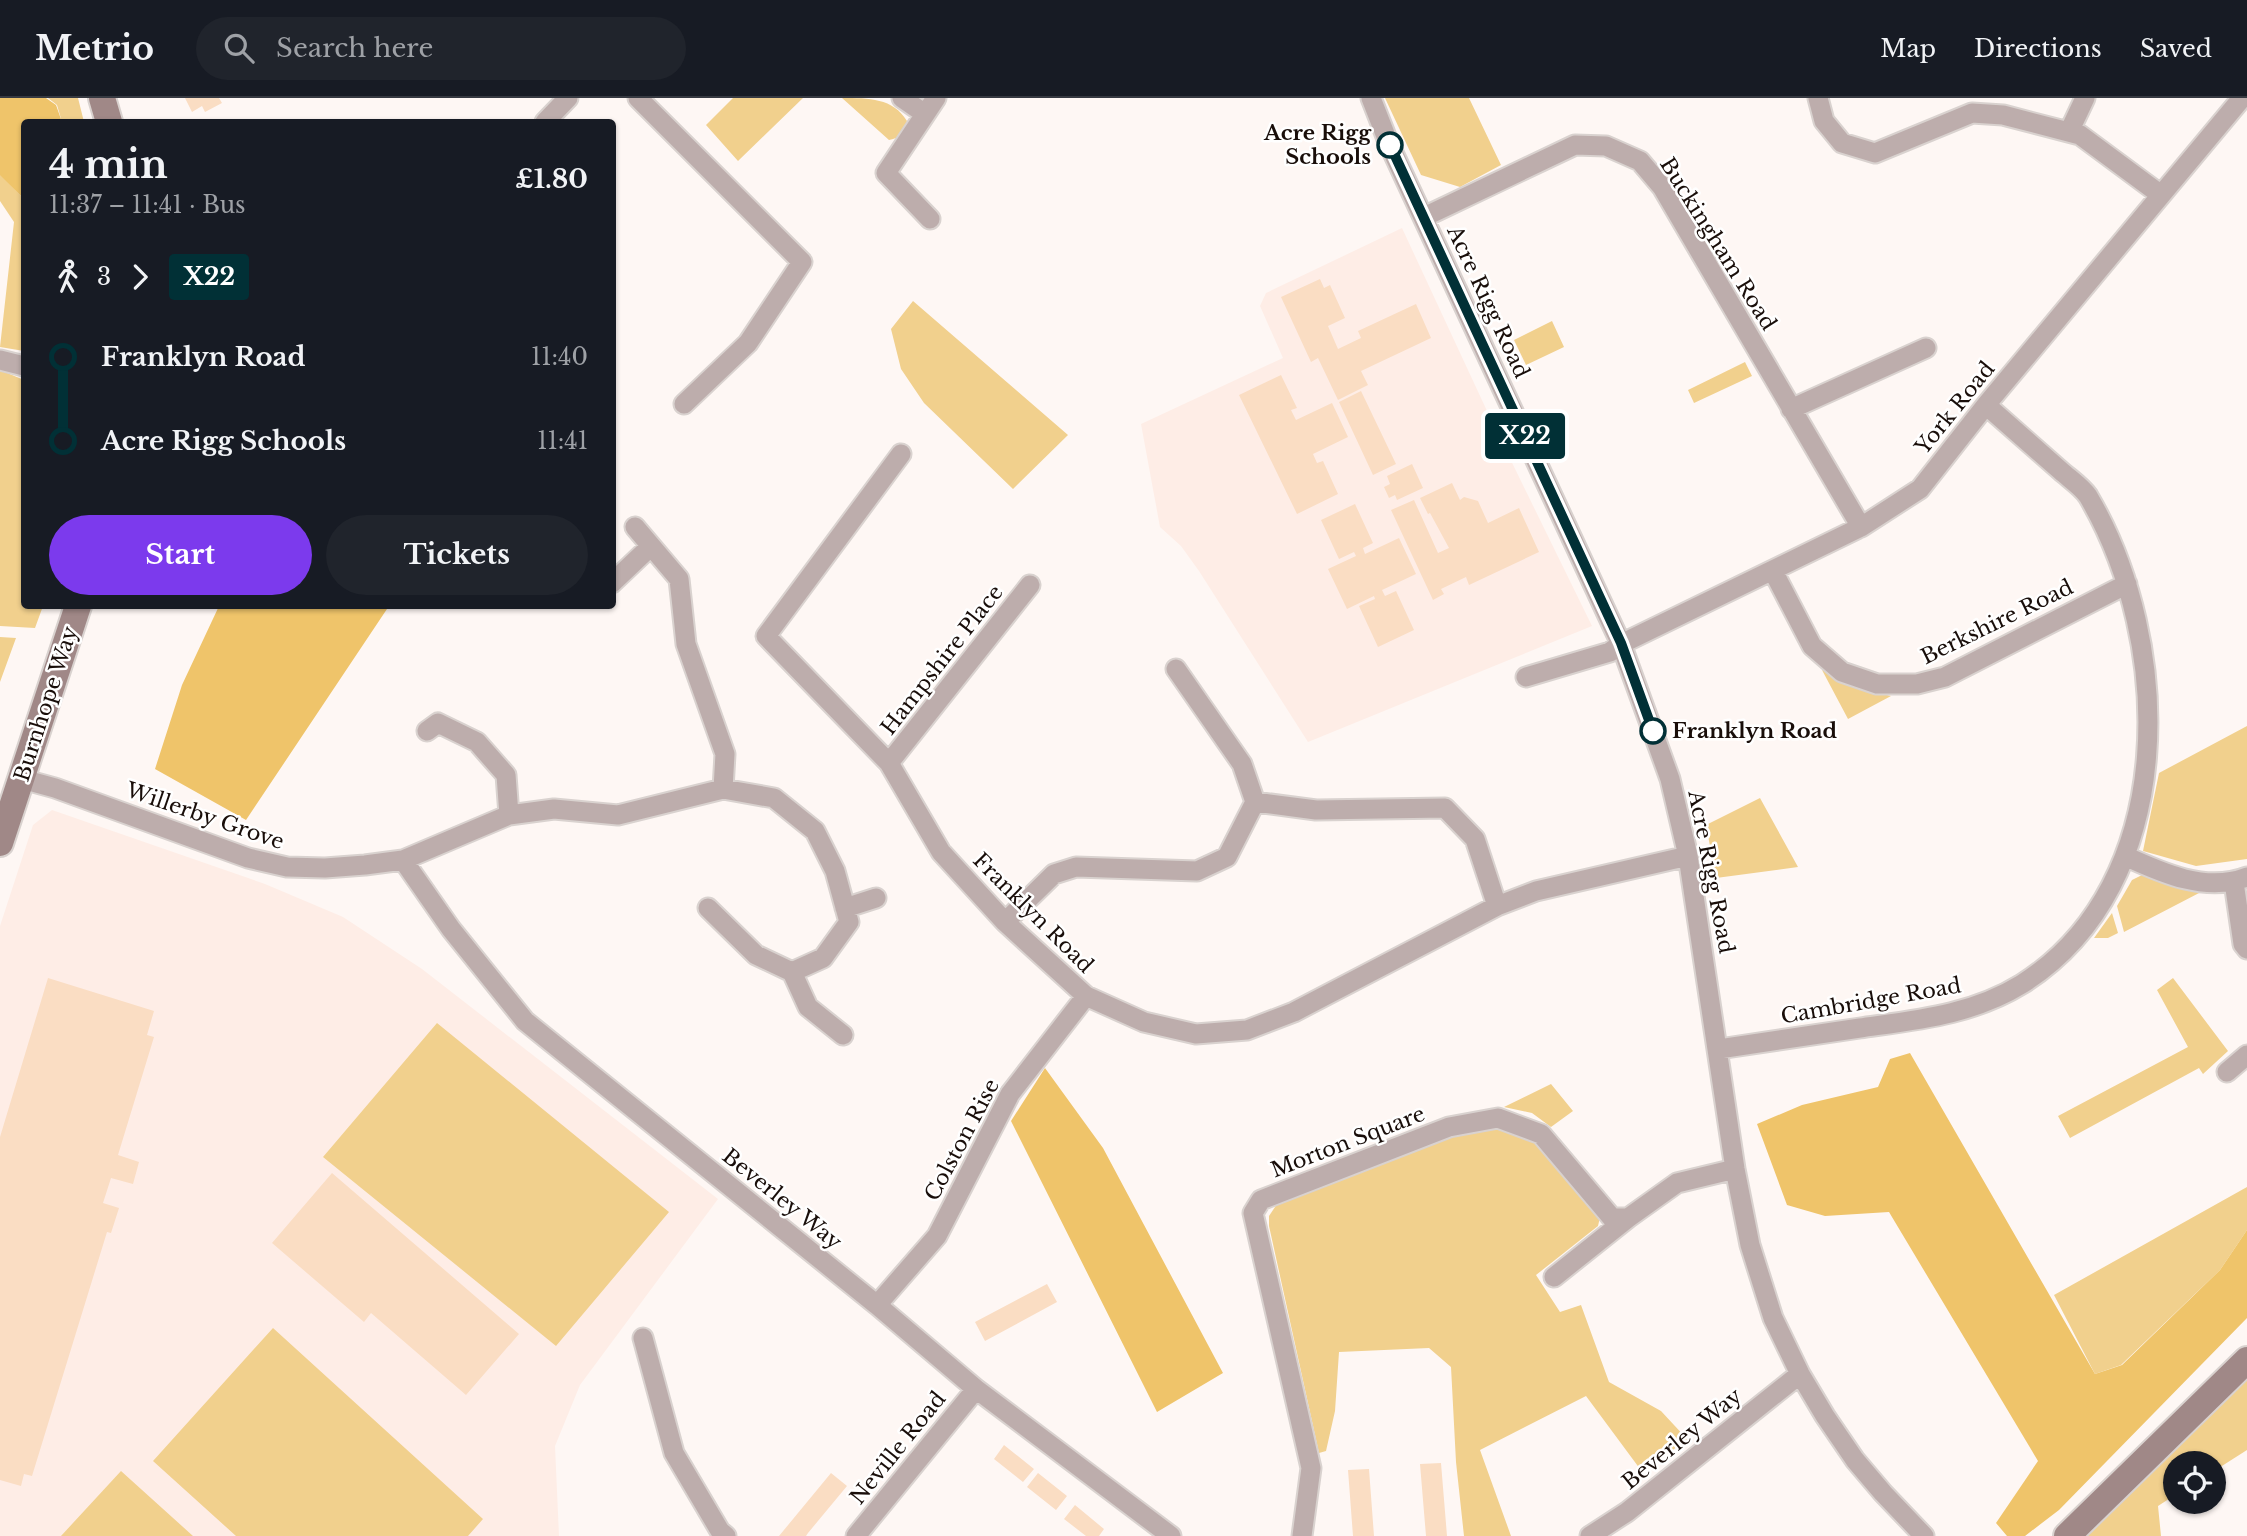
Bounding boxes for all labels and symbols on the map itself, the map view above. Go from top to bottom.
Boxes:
place label: Acre Rigg Schools [1263,120,1372,170]
marker: Acre Rigg Schools [1377,132,1403,158]
street label: Buckingham Road [1654,153,1782,335]
street label: Acre Rigg Road [1441,221,1535,383]
street label: York Road [1909,356,2000,460]
line badge: X22 [1485,413,1565,459]
street label: Berkshire Road [1917,574,2077,670]
street label: Hampshire Place [875,580,1009,740]
street label: Burnhope Way [9,623,84,785]
marker: Franklyn Road [1640,718,1666,744]
place label: Franklyn Road [1672,718,1838,744]
street label: Willerby Grove [122,776,287,855]
street label: Acre Rigg Road [1682,787,1740,956]
street label: Franklyn Road [967,847,1099,979]
street label: Cambridge Road [1779,972,1963,1030]
street label: Colston Rise [919,1075,1005,1205]
street label: Morton Square [1267,1101,1429,1183]
street label: Beverley Way [717,1143,847,1255]
street label: Beverley Way [1617,1383,1747,1495]
street label: Neville Road [845,1386,951,1510]

